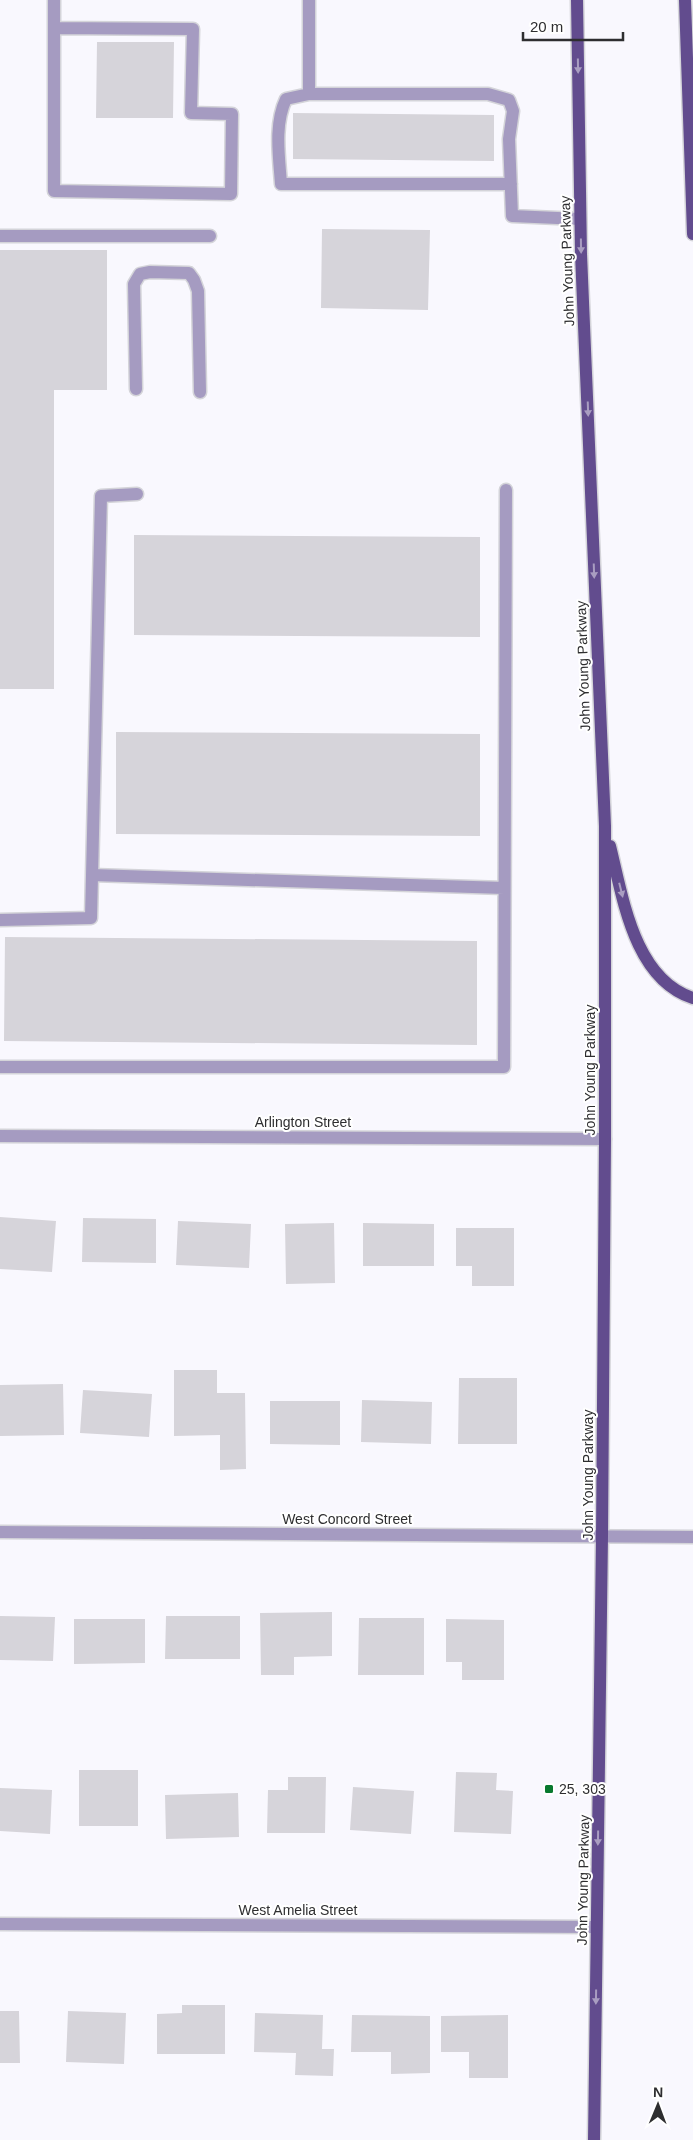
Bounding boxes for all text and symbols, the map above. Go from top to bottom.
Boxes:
scale bar [523,10,623,42]
text: 20 m [530,18,563,35]
one-way arrow [574,58,582,74]
street label: John Young Parkway [557,195,577,327]
one-way arrow [577,238,585,254]
one-way arrow [584,401,592,417]
one-way arrow [591,563,599,579]
street label: John Young Parkway [573,600,593,732]
one-way arrow [617,883,625,898]
street label: John Young Parkway [582,1005,598,1135]
street label: Arlington Street [255,1114,351,1130]
street label: John Young Parkway [580,1410,596,1540]
street label: West Concord Street [282,1511,412,1527]
place label: 25, 303 [559,1781,606,1797]
marker: 25, 303 [543,1783,555,1795]
street label: John Young Parkway [574,1814,592,1946]
one-way arrow [594,1830,602,1846]
street label: West Amelia Street [239,1902,358,1918]
one-way arrow [592,1989,600,2005]
north arrow [633,2080,683,2130]
text: N [653,2084,663,2100]

